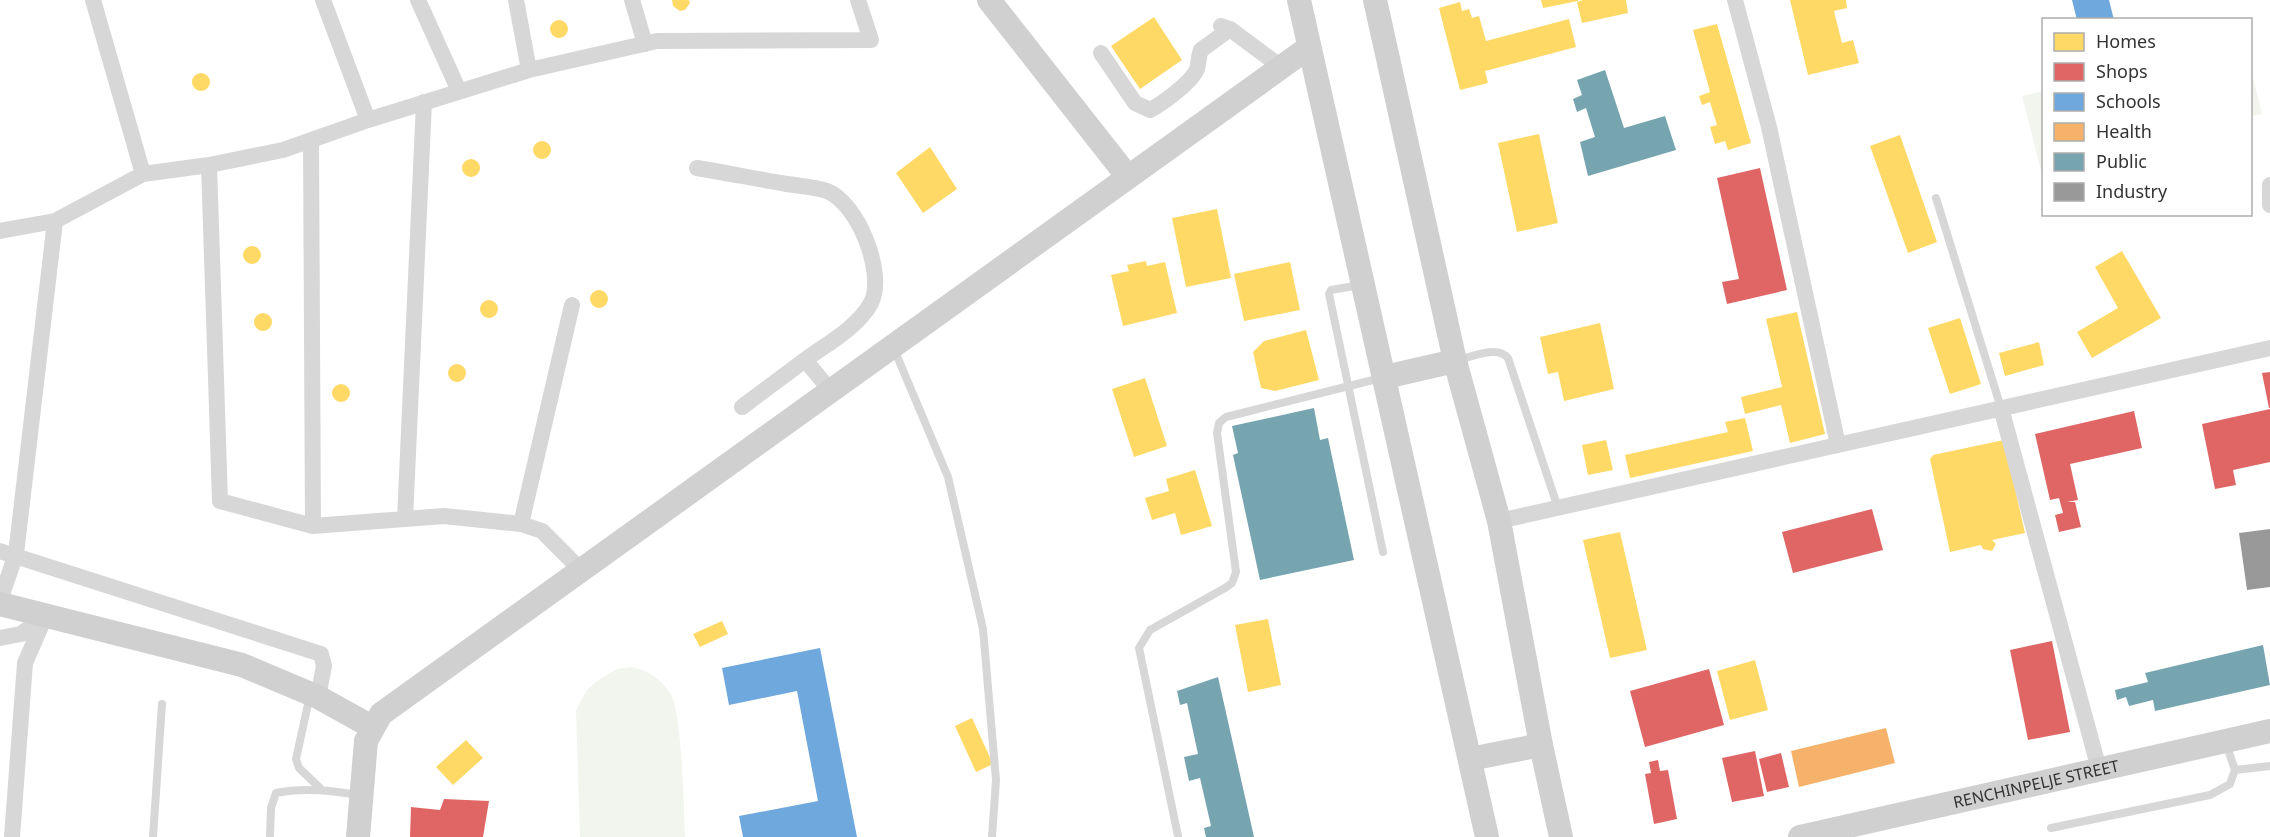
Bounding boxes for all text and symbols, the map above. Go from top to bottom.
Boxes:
legend [2042,18,2252,216]
text: Homes [2096,29,2156,53]
text: Shops [2096,59,2148,83]
text: Schools [2096,89,2161,113]
text: Health [2096,119,2152,143]
text: Public [2096,149,2147,173]
text: Industry [2096,179,2168,203]
street label: RENCHINPELJE STREET [1951,754,2121,813]

